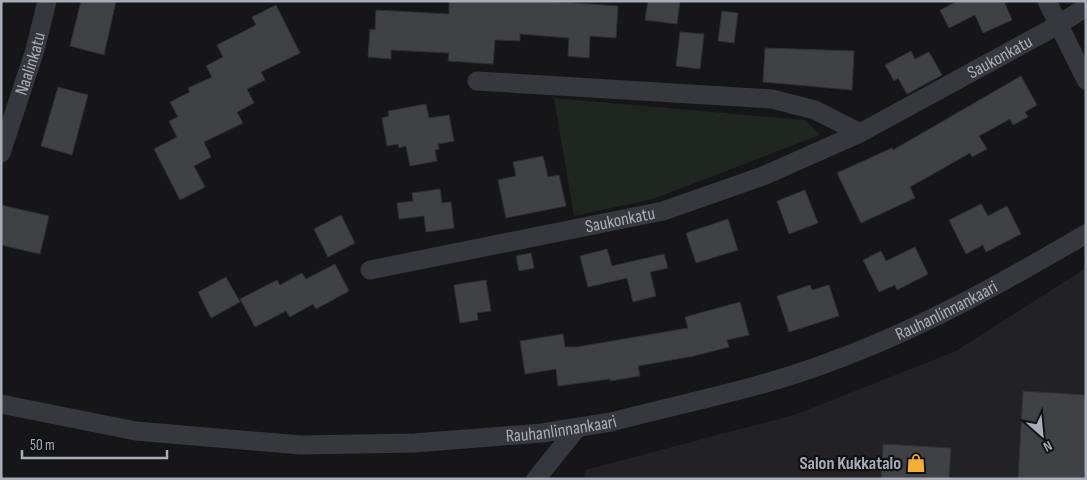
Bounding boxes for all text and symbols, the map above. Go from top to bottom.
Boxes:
street label: Naalinkatu [10,30,49,98]
street label: Saukonkatu [964,31,1036,83]
street label: Saukonkatu [583,202,657,237]
street label: Rauhanlinnankaari [892,276,1001,345]
north arrow [1017,410,1067,460]
street label: Rauhanlinnankaari [505,411,619,446]
scale bar [22,428,168,460]
text: 50 m [30,436,55,455]
text: N [1040,437,1055,455]
shop icon: Salon Kukkatalo [905,452,927,474]
place label: Salon Kukkatalo [799,453,901,474]

